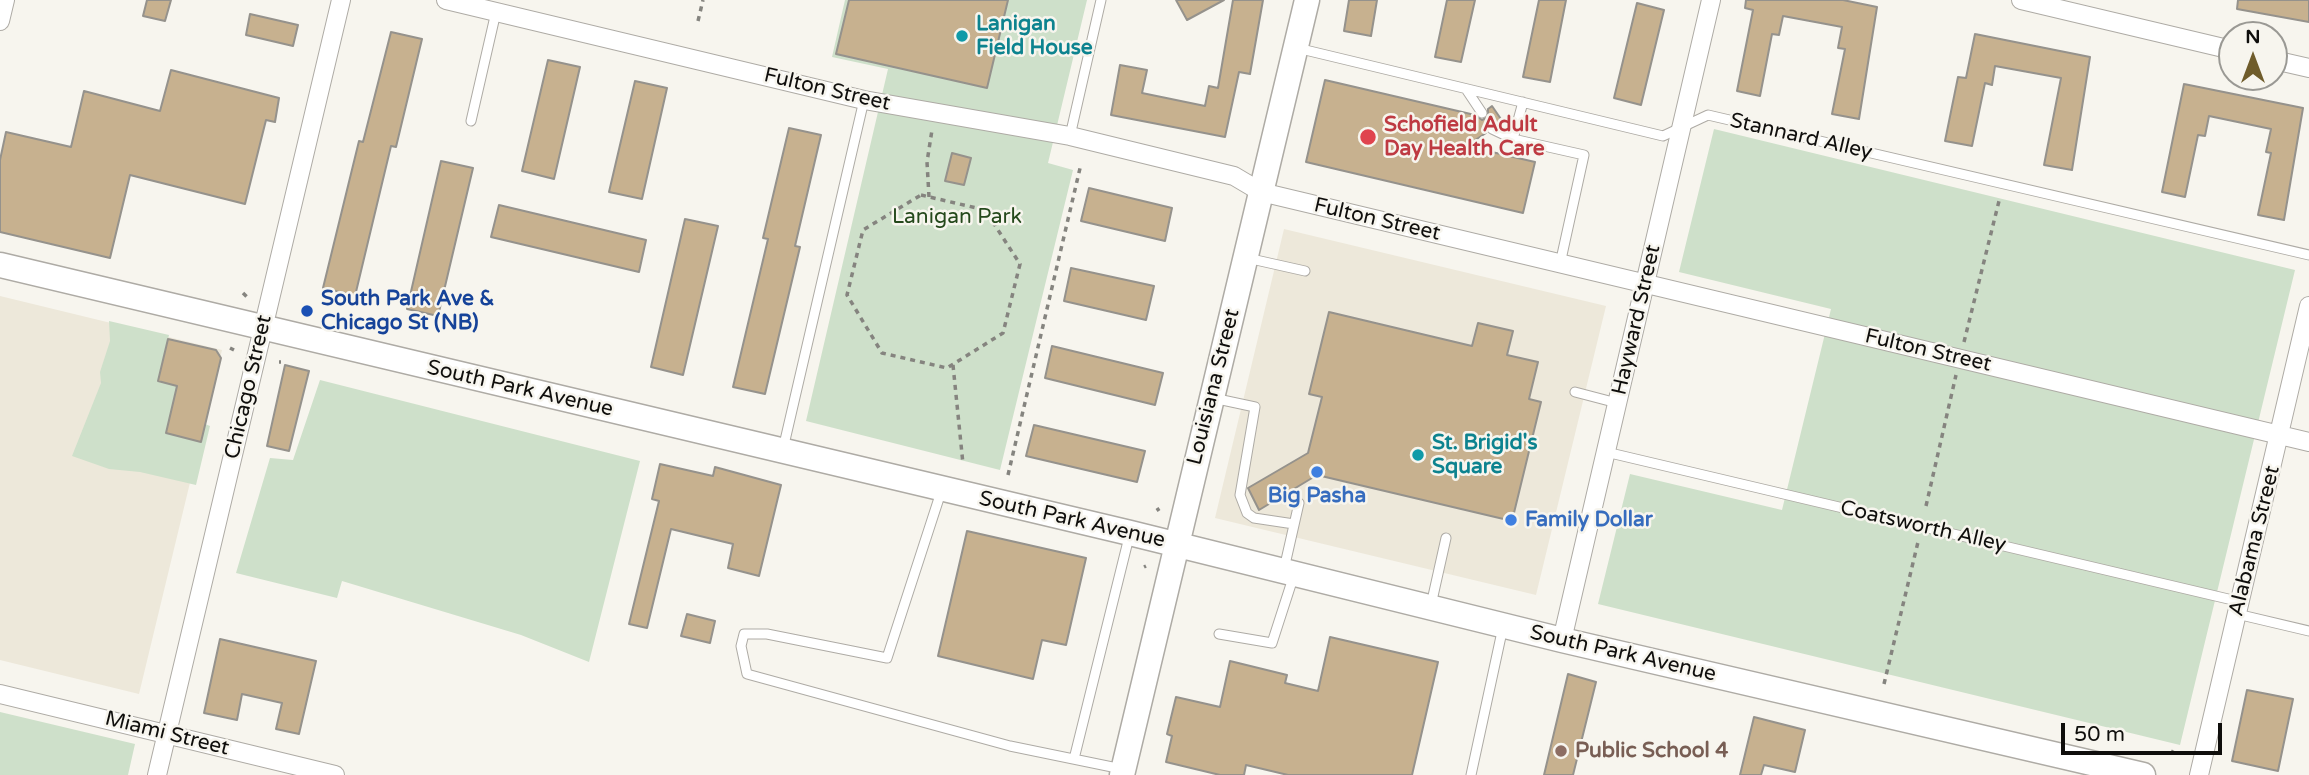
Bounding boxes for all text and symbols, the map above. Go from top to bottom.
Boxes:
place label: Lanigan Field House [976,11,1093,61]
north arrow [2218,21,2288,91]
text: N [2245,26,2261,48]
marker: Lanigan Field House [954,28,970,44]
street label: Fulton Street [761,63,893,117]
street label: Stannard Alley [1727,108,1875,166]
place label: Schofield Adult Day Health Care [1384,112,1545,162]
marker: Schofield Adult Day Health Care [1358,127,1378,147]
street label: Fulton Street [1311,193,1443,247]
park label: Lanigan Park [892,204,1022,230]
street label: Hayward Street [1607,242,1667,398]
place label: South Park Ave & Chicago St (NB) [321,286,495,336]
marker: South Park Ave & Chicago St (NB) [299,303,315,319]
street label: Louisiana Street [1182,306,1246,468]
street label: Chicago Street [220,312,278,462]
street label: Fulton Street [1862,324,1994,378]
street label: South Park Avenue [424,355,616,423]
place label: St. Brigid's Square [1432,430,1538,480]
marker: St. Brigid's Square [1410,447,1426,463]
street label: Alabama Street [2224,463,2286,619]
marker: Big Pasha [1309,464,1325,480]
place label: Big Pasha [1268,483,1366,509]
street label: South Park Avenue [976,486,1168,554]
street label: Coatsworth Alley [1838,496,2008,558]
place label: Family Dollar [1525,507,1653,533]
marker: Family Dollar [1503,512,1519,528]
street label: South Park Avenue [1527,620,1719,688]
street label: Miami Street [102,706,232,762]
scale bar [2064,708,2225,752]
text: 50 m [2074,722,2125,747]
place label: Public School 4 [1575,738,1728,764]
marker: Public School 4 [1553,743,1569,759]

